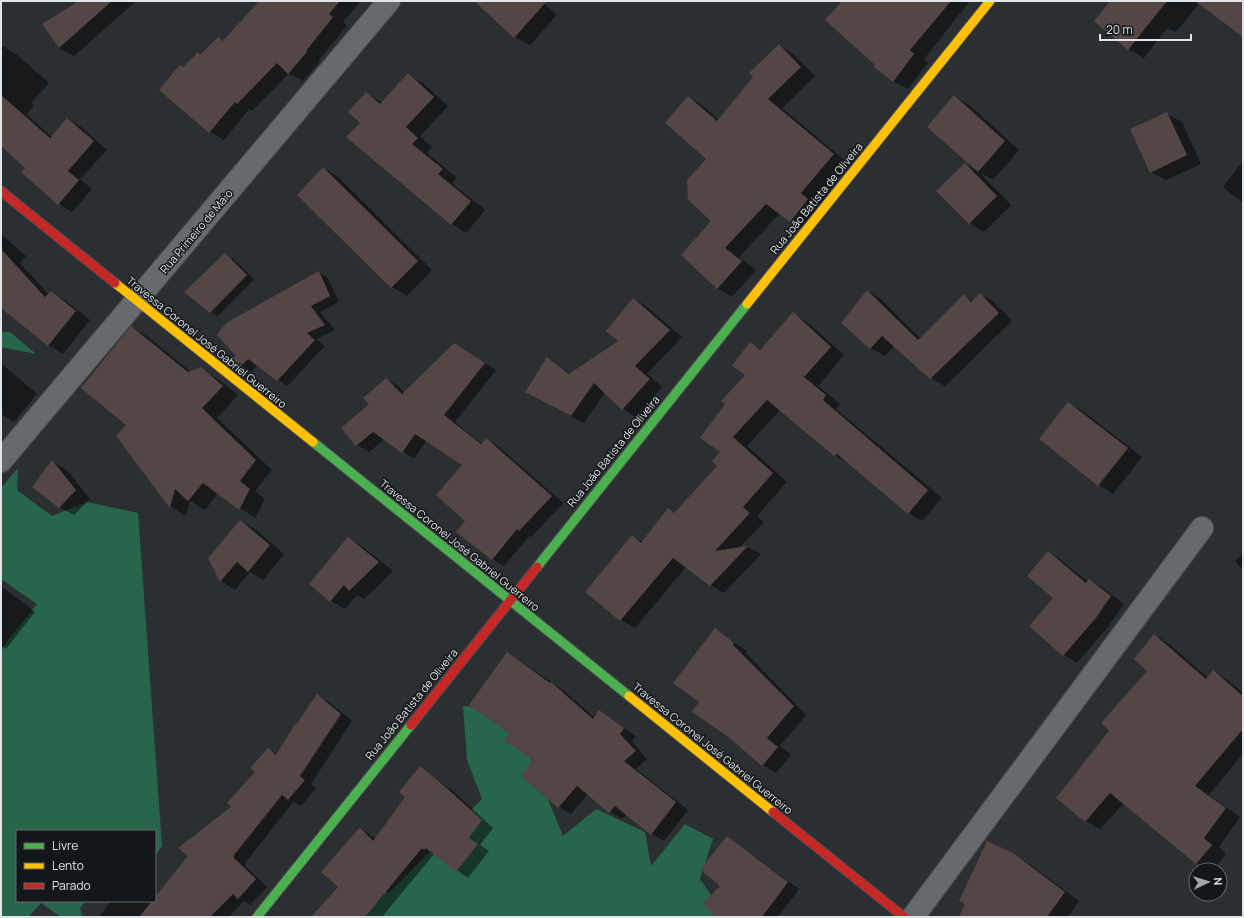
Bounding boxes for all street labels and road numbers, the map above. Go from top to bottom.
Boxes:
street label: Rua João Batista de Oliveira [766,139,866,257]
street label: Rua Primeiro de Maio [156,185,236,276]
street label: Travessa Coronel José Gabriel Guerreiro [124,273,290,412]
street label: Rua João Batista de Oliveira [563,392,663,510]
street label: Travessa Coronel José Gabriel Guerreiro [377,476,543,615]
street label: Rua João Batista de Oliveira [361,645,461,763]
street label: Travessa Coronel José Gabriel Guerreiro [630,679,796,818]

